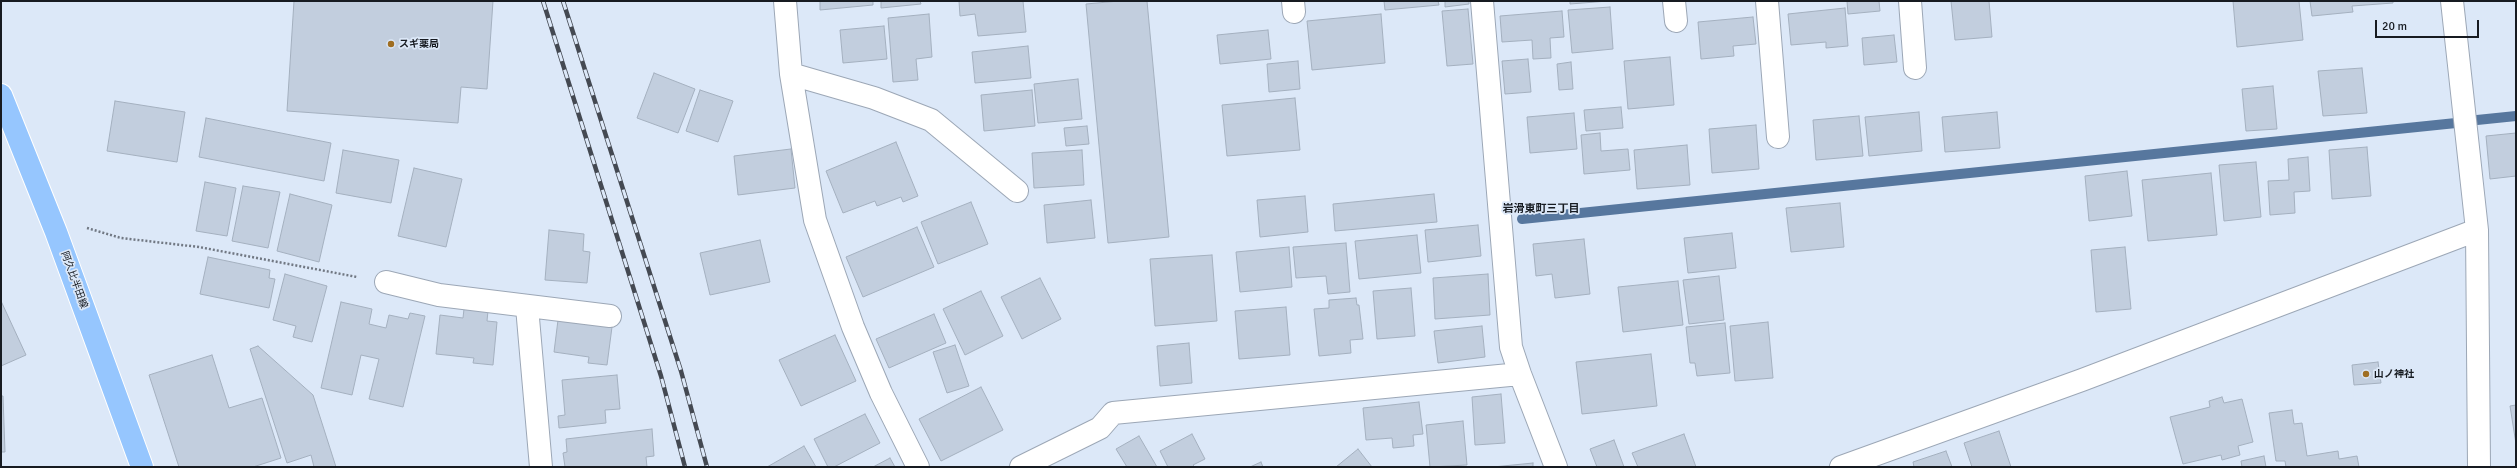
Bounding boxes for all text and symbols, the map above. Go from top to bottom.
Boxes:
scale bar [2377,12,2481,38]
text: 20 m [2382,19,2407,34]
place label: スギ薬局 [399,38,439,50]
marker: スギ薬局 [386,39,396,49]
district label: 岩滑東町三丁目 [1503,202,1579,216]
street label: 阿久比半田線 [58,250,90,310]
place label: 山ノ神社 [2374,368,2414,380]
marker: 山ノ神社 [2361,369,2371,379]

